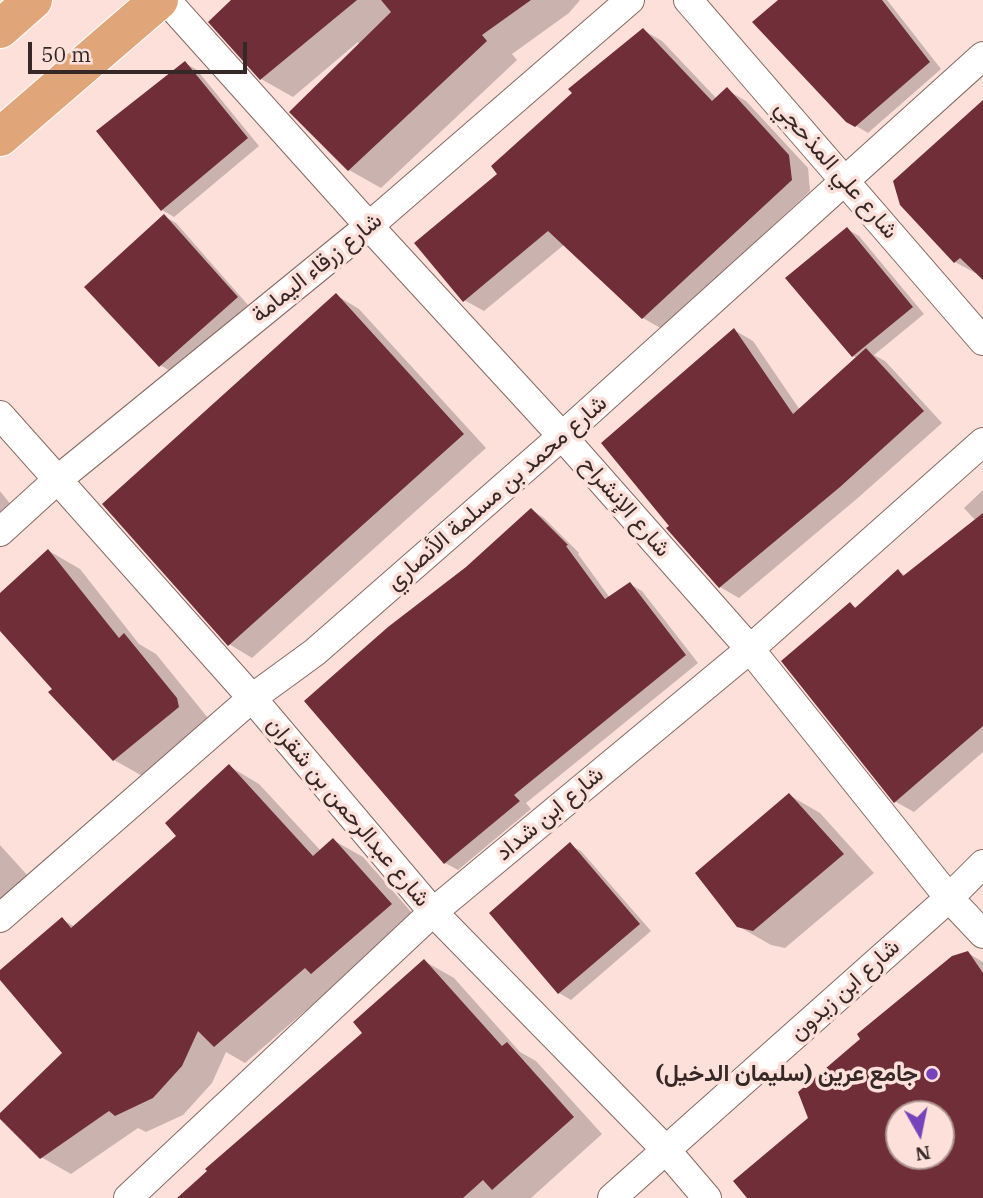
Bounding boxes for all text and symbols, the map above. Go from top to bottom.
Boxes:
scale bar [32,28,250,72]
text: 50 m [41,40,91,68]
street label: شارع علي المذحجي [768,95,904,245]
street label: شارع زرقاء اليمامة [246,207,388,329]
street label: شارع محمد بن مسلمة الأنصاري [381,390,613,596]
street label: شارع الإنشراح [574,451,676,563]
street label: شارع عبدالرحمن بن شقران [260,711,436,913]
street label: شارع ابن شداد [490,761,610,867]
street label: شارع ابن زيدون [784,933,906,1047]
place label: جامع عرين (سليمان الدخيل) [656,1060,918,1088]
marker: جامع عرين (سليمان الدخيل) [924,1066,940,1082]
north arrow [885,1100,955,1170]
text: N [914,1141,932,1167]

